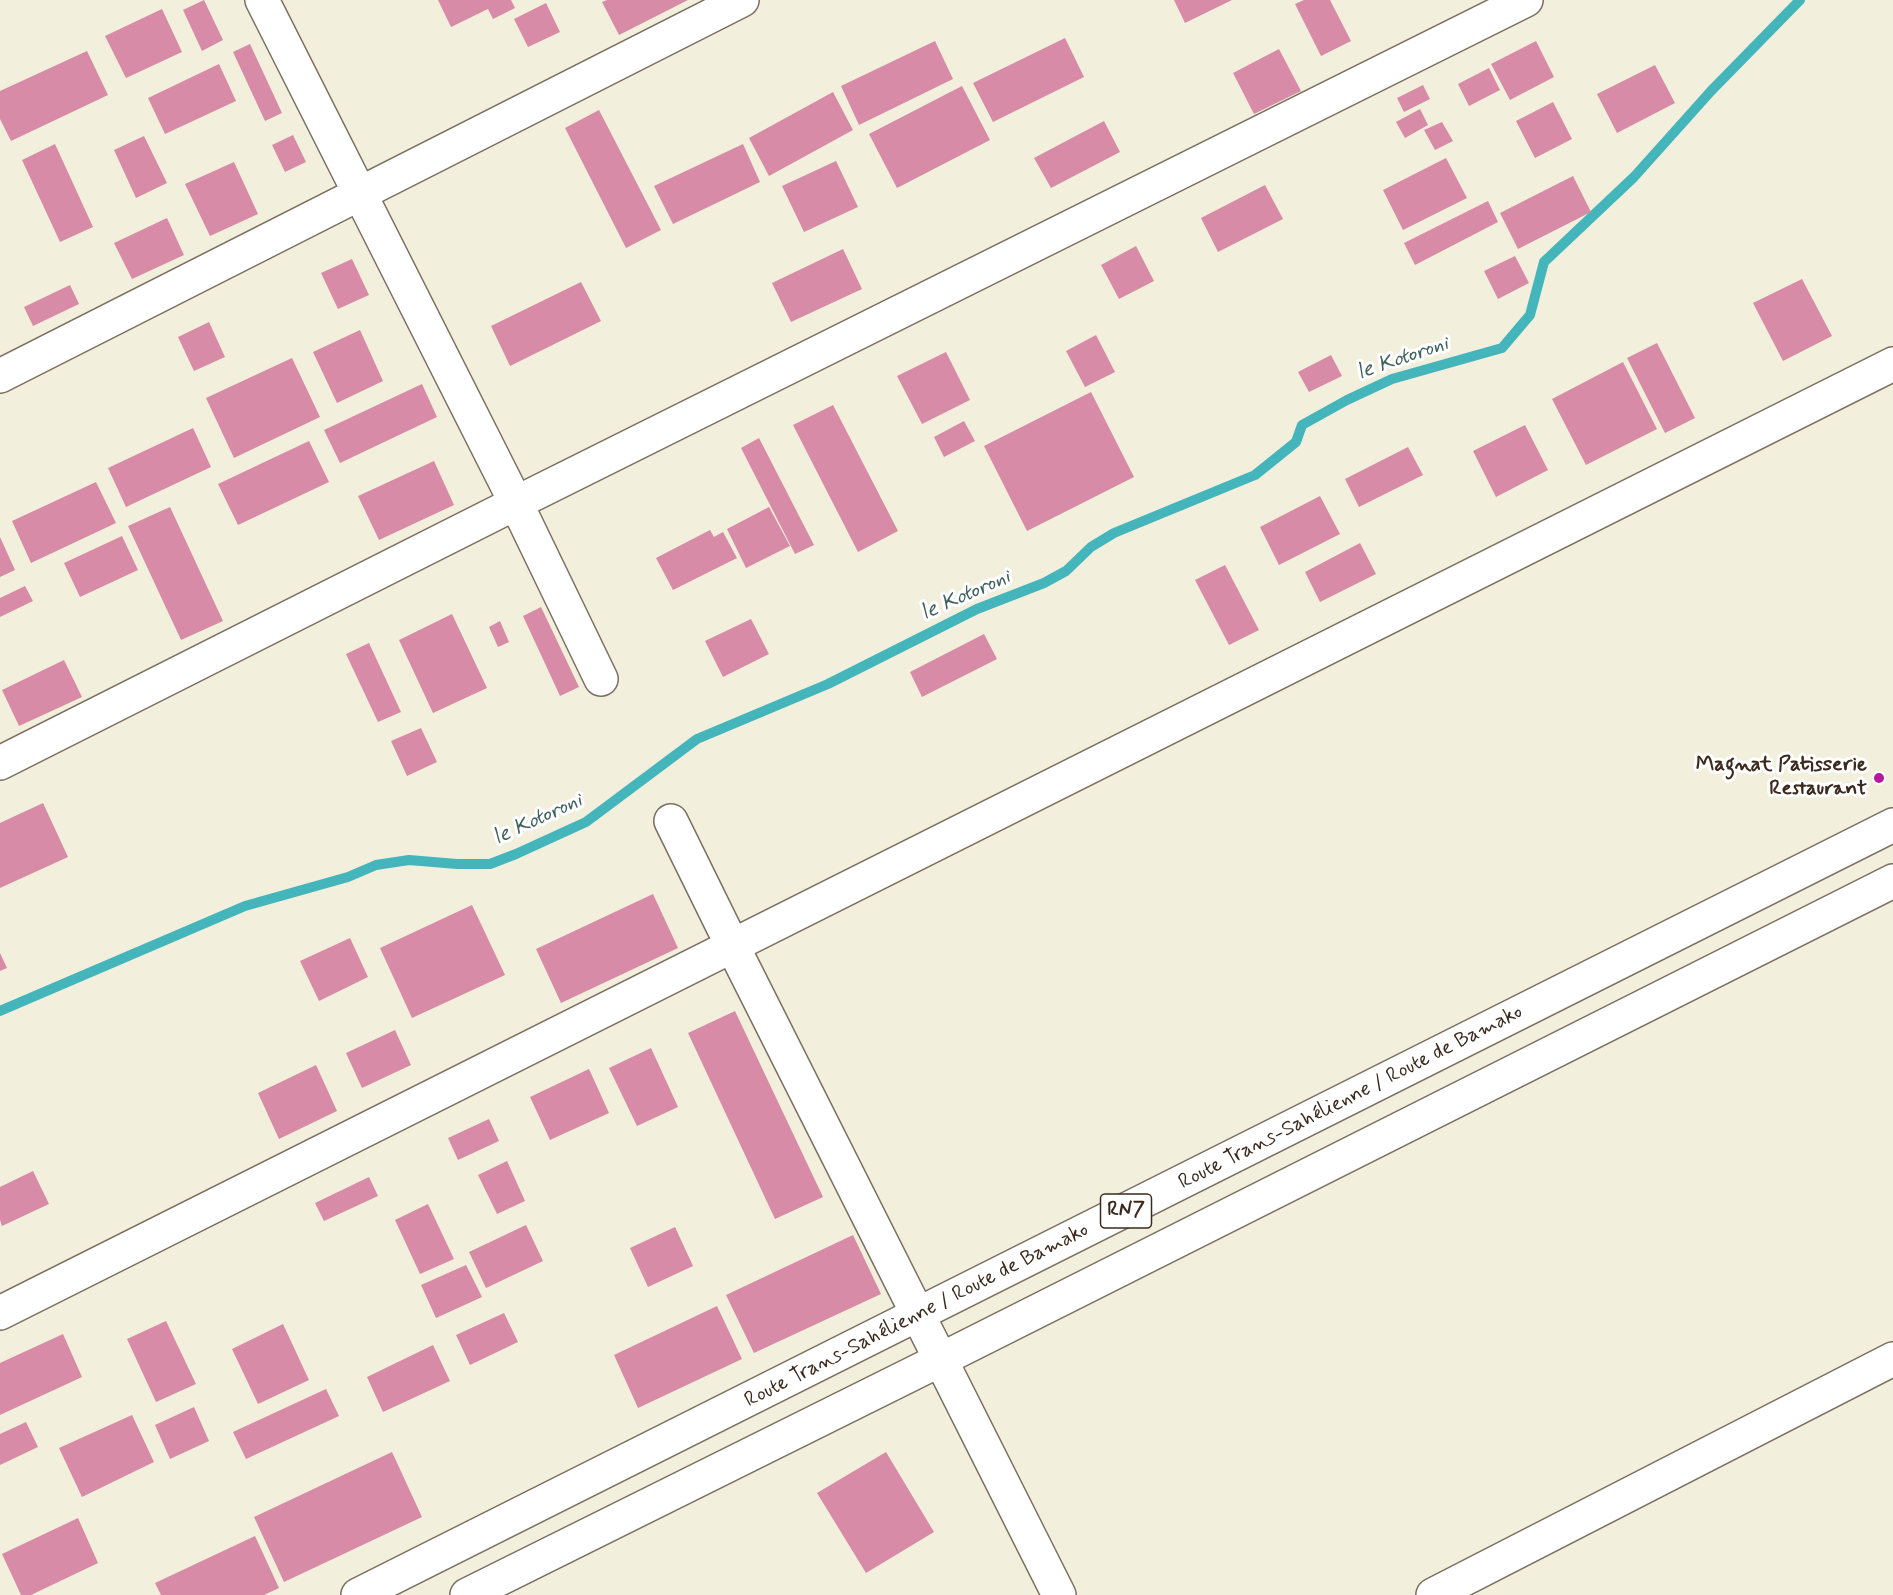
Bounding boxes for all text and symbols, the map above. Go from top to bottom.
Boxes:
water label: le Kotoroni [1354,331,1452,387]
water label: le Kotoroni [917,565,1015,627]
place label: Magnat Patisserie Restaurant [1696,753,1867,803]
marker: Magnat Patisserie Restaurant [1872,771,1886,785]
water label: le Kotoroni [489,788,587,852]
street label: Route Trans-Sahélienne / Route de Bamako [1175,1000,1527,1196]
road number: RN7 [1100,1194,1152,1228]
street label: Route Trans-Sahélienne / Route de Bamako [741,1218,1093,1414]

